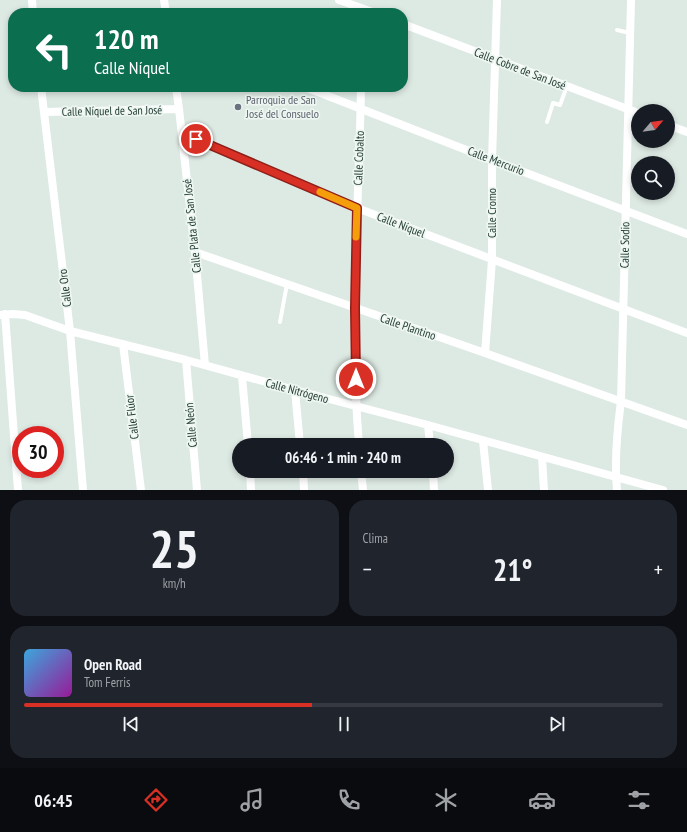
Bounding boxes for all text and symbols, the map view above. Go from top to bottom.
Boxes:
text: 120 m [94,20,158,57]
icon: left [28,24,80,76]
street label: Calle Cobre de San José [472,44,568,93]
text: Calle Níquel [94,56,170,79]
place label: Parroquia de San José del Consuelo [245,92,319,121]
street label: Calle Níquel de San José [62,102,162,119]
marker: Parroquia de San José del Consuelo [233,102,243,112]
north arrow [631,104,675,148]
map controls [631,104,675,200]
pin [179,122,213,156]
icon: arrive [185,128,207,150]
street label: Calle Cobalto [350,130,367,186]
street label: Calle Mercurio [466,143,527,178]
button: search [631,156,675,200]
street label: Calle Plata de San José [179,178,204,274]
street label: Calle Cromo [484,188,499,238]
street label: Calle Níquel [375,208,428,241]
street label: Calle Sodio [617,222,632,268]
street label: Calle Oro [55,268,74,308]
street label: Calle Plantino [378,310,438,343]
position arrow [335,358,377,400]
street label: Calle Nitrógeno [264,375,330,406]
street label: Calle Flúor [121,393,142,440]
street label: Calle Neón [181,402,200,448]
speed limit sign: 30 [12,426,64,478]
text: 06:46 · 1 min · 240 m [285,448,401,467]
text: 25 [149,515,199,582]
text: Clima [363,530,388,547]
text: 21° [493,550,533,589]
text: − [363,555,372,583]
text: + [654,555,663,583]
text: km/h [163,575,186,592]
text: Open Road [84,655,142,674]
text: Tom Ferris [84,674,130,691]
icon: previous [120,713,142,735]
icon: pause [333,713,355,735]
icon: next [546,713,568,735]
icon: directions [142,786,170,814]
icon: music [238,786,266,814]
icon: phone [335,786,363,814]
icon: climate [432,786,460,814]
icon: car [528,786,556,814]
icon: filters [625,786,653,814]
text: 06:45 [34,789,73,812]

